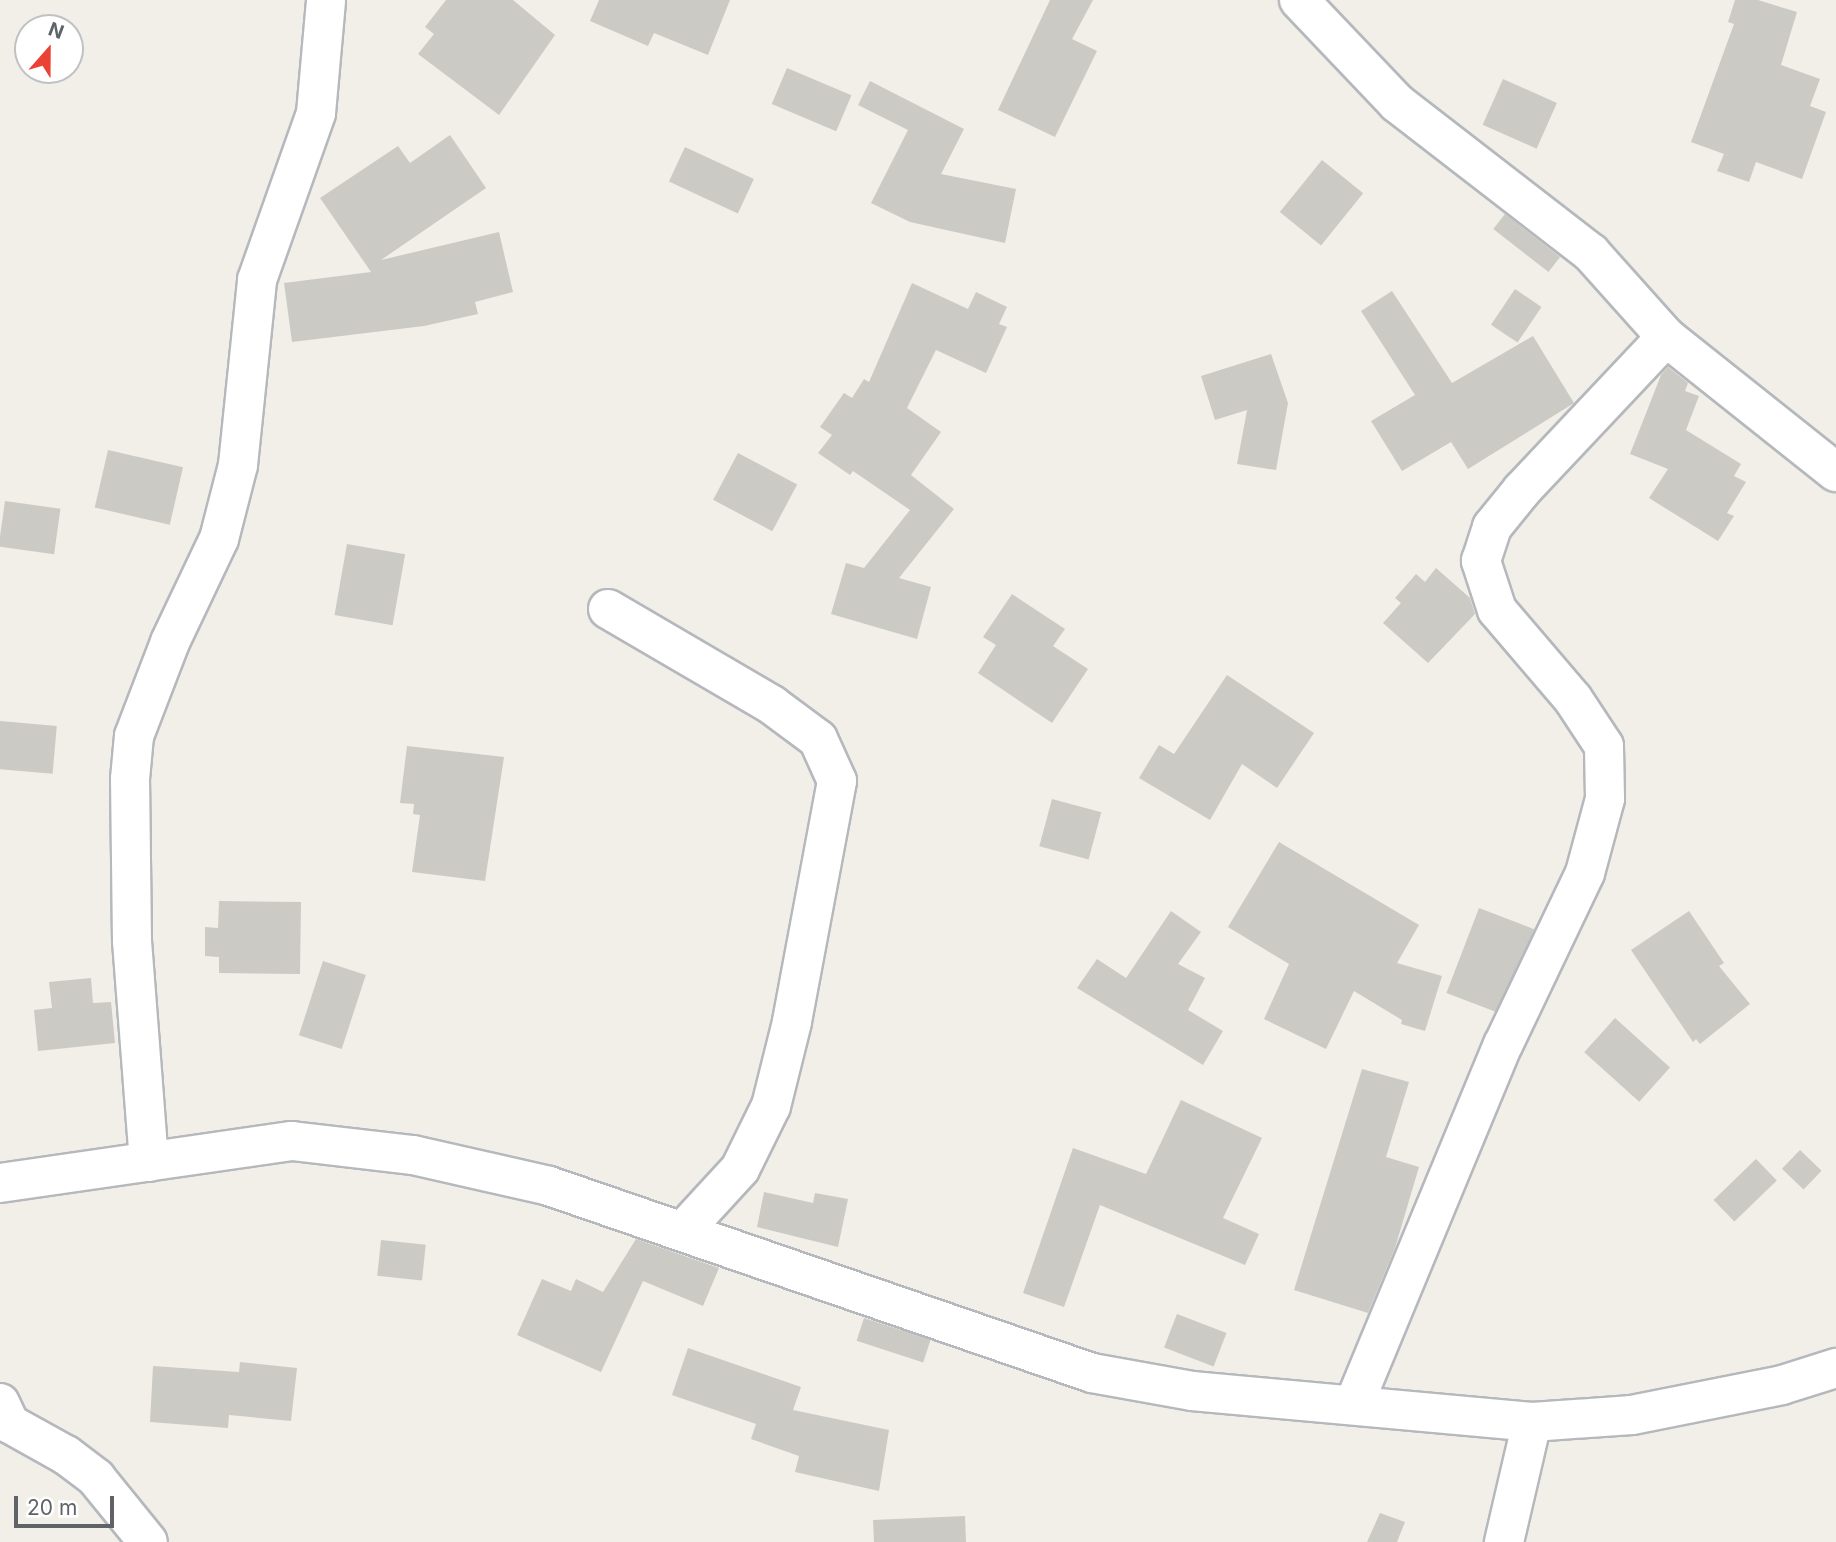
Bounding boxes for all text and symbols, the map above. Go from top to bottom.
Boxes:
north arrow [14,14,84,84]
text: N [45,17,67,44]
scale bar [18,1482,117,1526]
text: 20 m [27,1495,77,1520]

